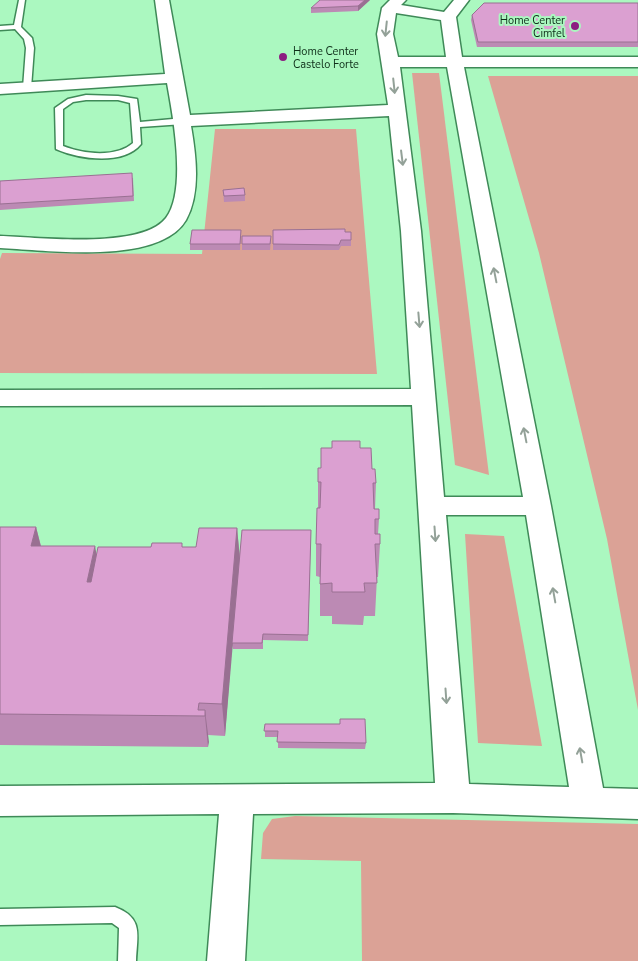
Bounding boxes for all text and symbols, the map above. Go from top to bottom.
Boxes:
place label: Home Center Cimfel [500,13,566,41]
one-way arrow [381,20,391,36]
marker: Home Center Cimfel [569,20,581,32]
place label: Home Center Castelo Forte [293,44,359,72]
marker: Home Center Castelo Forte [277,51,289,63]
one-way arrow [389,77,399,93]
one-way arrow [398,150,408,166]
one-way arrow [489,267,499,283]
one-way arrow [414,312,424,328]
one-way arrow [520,427,529,443]
one-way arrow [430,526,440,542]
one-way arrow [548,587,558,603]
one-way arrow [442,688,451,704]
one-way arrow [575,747,585,763]

